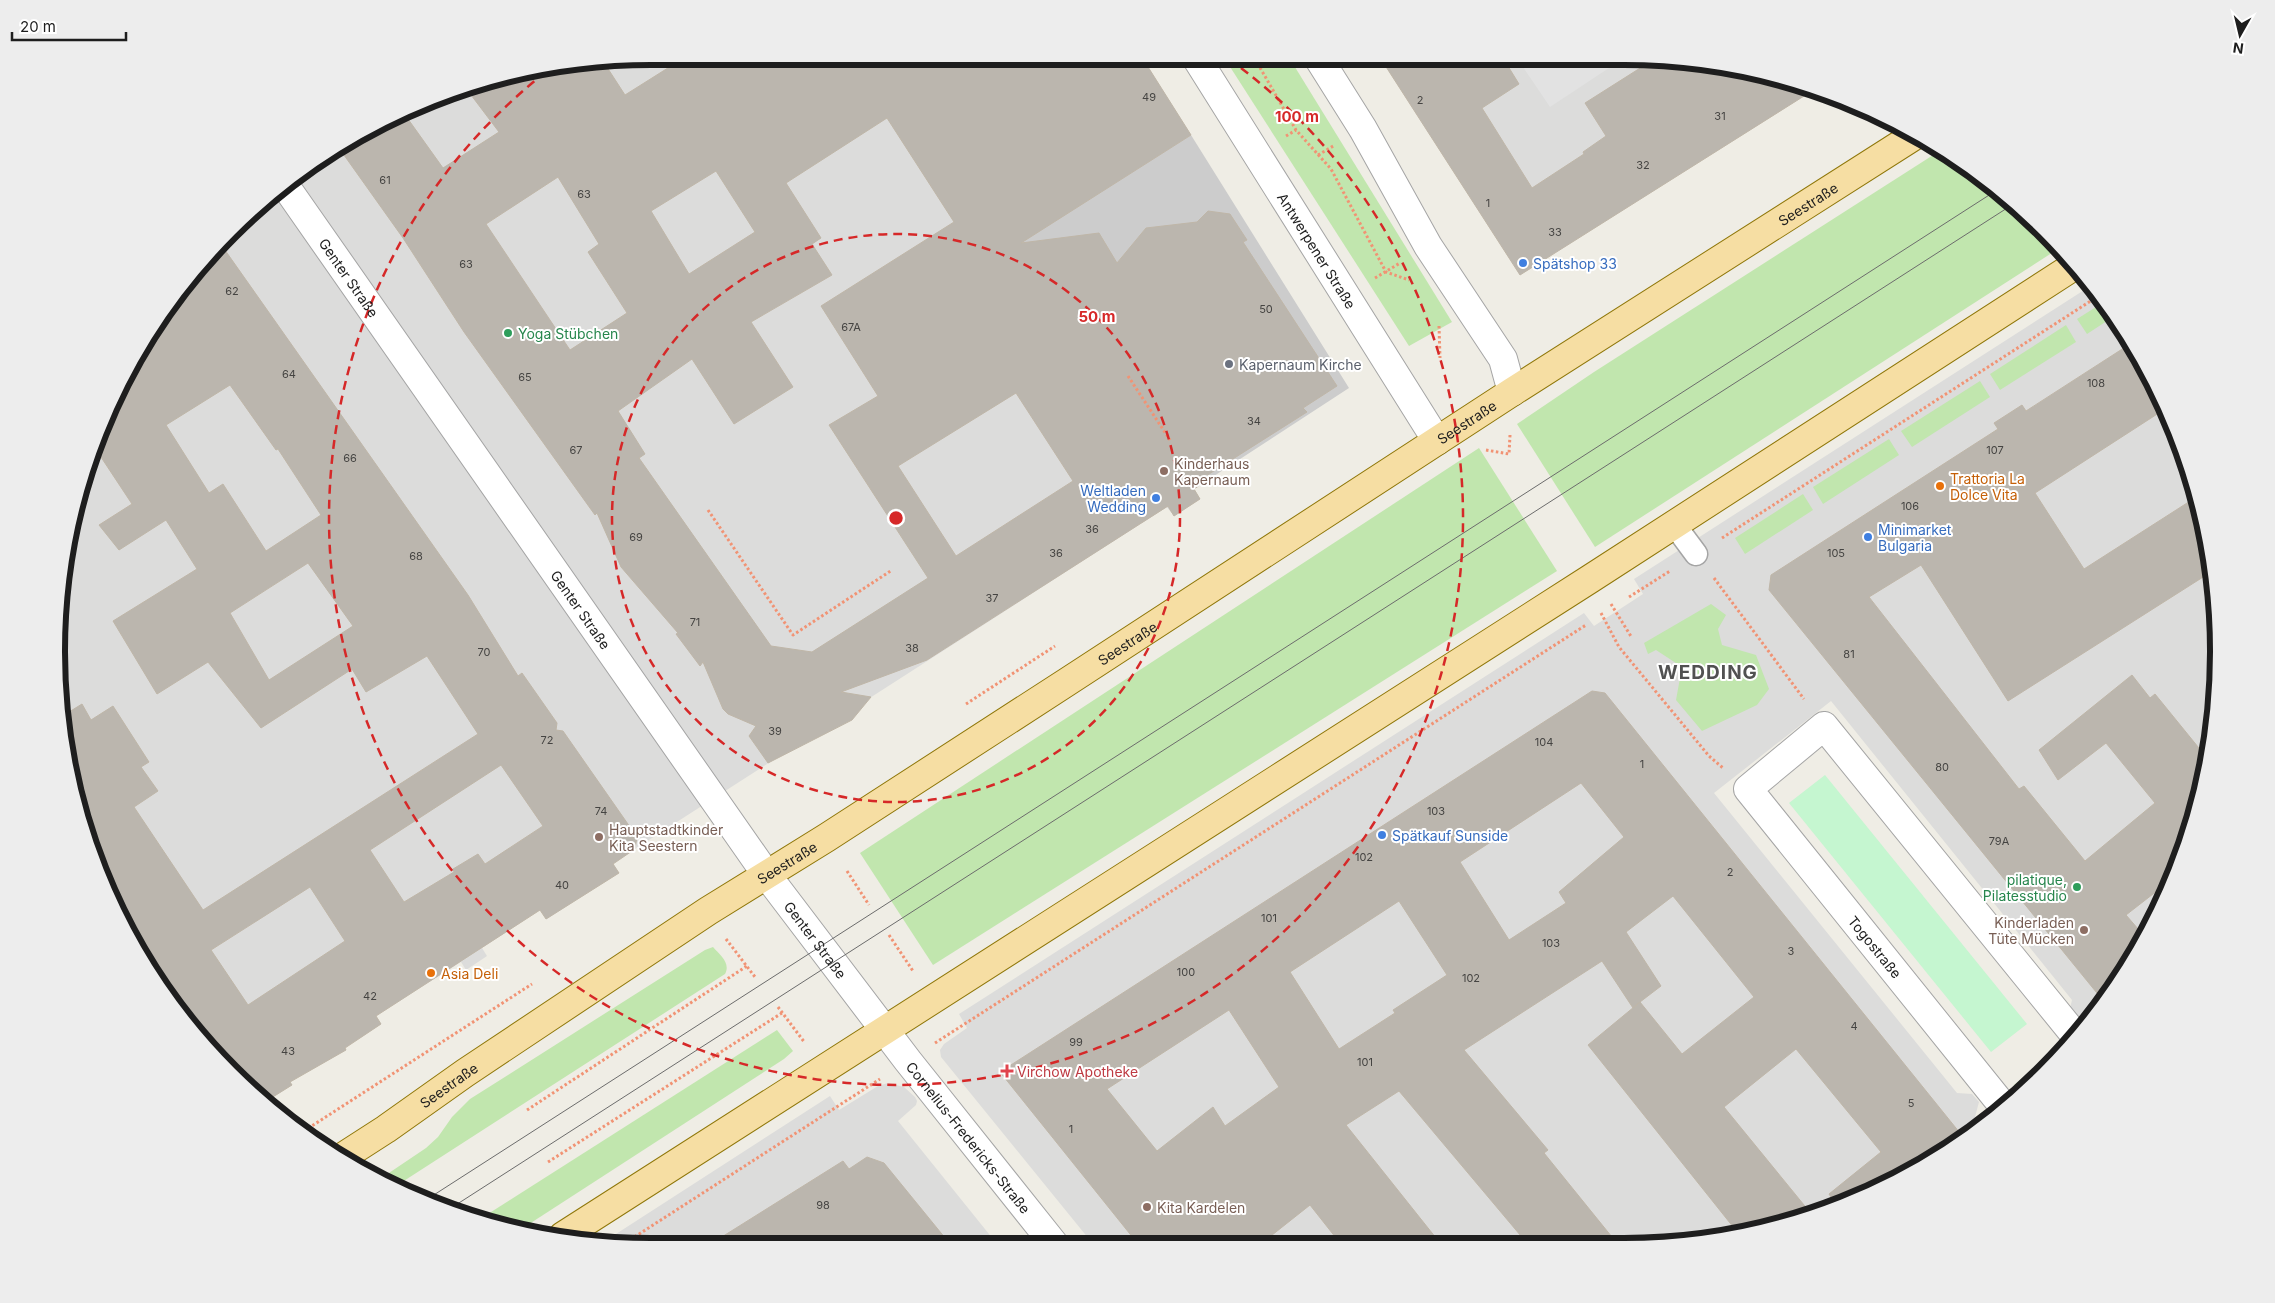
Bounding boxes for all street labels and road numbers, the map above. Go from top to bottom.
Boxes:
street label: Seestraße [1775,178,1841,229]
street label: Antwerpener Straße [1274,189,1360,311]
street label: Genter Straße [316,235,383,320]
street label: Seestraße [1434,396,1499,447]
street label: Genter Straße [548,567,615,652]
street label: Seestraße [1094,617,1160,668]
street label: Seestraße [754,837,820,887]
street label: Genter Straße [781,898,850,981]
street label: Togostraße [1845,912,1905,982]
street label: Cornelius-Fredericks-Straße [903,1058,1034,1217]
street label: Seestraße [416,1059,481,1111]

